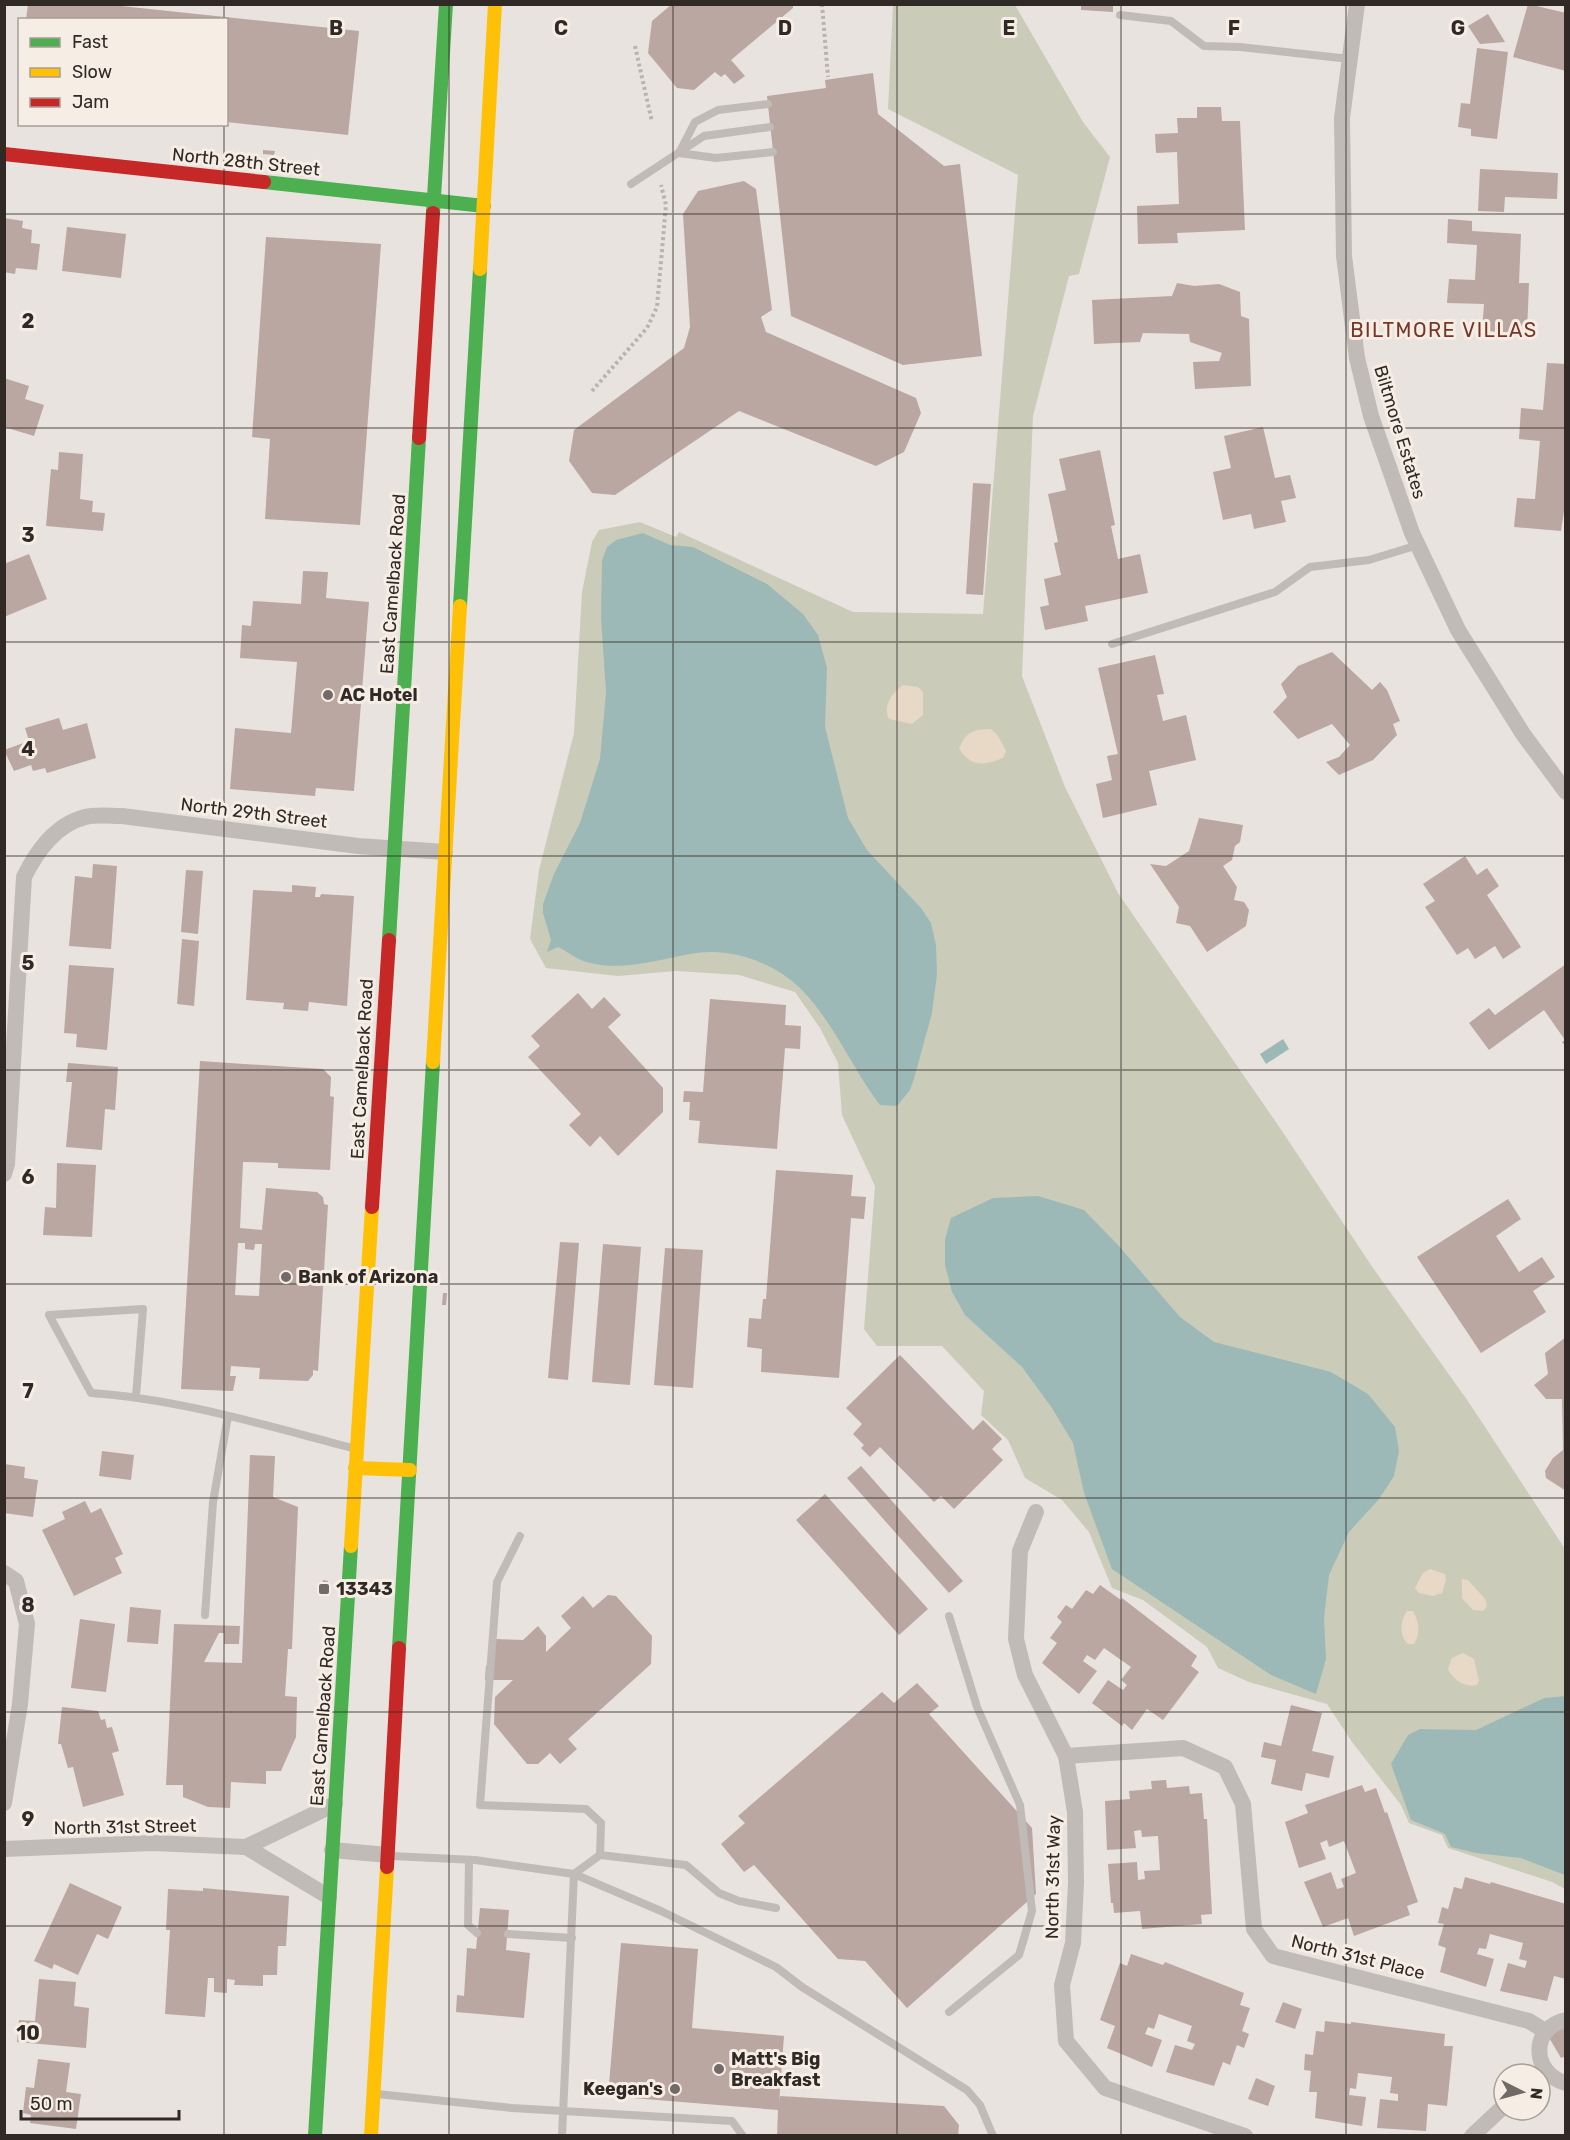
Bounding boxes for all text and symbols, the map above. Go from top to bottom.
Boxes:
text: B [329,16,343,40]
text: C [554,16,568,40]
text: D [778,16,792,40]
text: E [1003,16,1015,40]
text: F [1228,16,1240,40]
text: G [1451,16,1465,40]
legend [18,18,228,126]
text: Fast [72,31,108,53]
text: Slow [72,61,112,83]
text: Jam [72,91,109,113]
street label: North 28th Street [171,143,321,181]
text: 2 [22,309,35,333]
district label: BILTMORE VILLAS [1350,318,1538,342]
street label: Biltmore Estates [1369,363,1431,501]
street label: East Camelback Road [376,493,410,675]
text: 3 [21,523,35,547]
place label: AC Hotel [340,684,418,706]
marker: AC Hotel [321,688,335,702]
text: 4 [21,737,35,761]
street label: North 29th Street [179,793,329,833]
text: 5 [22,951,35,975]
street label: East Camelback Road [346,978,378,1160]
text: 6 [21,1165,35,1189]
place label: Bank of Arizona [298,1266,438,1288]
marker: Bank of Arizona [279,1270,293,1284]
text: 7 [22,1379,34,1403]
place label: 13343 [336,1578,393,1600]
marker: 13343 [317,1582,331,1596]
text: 8 [21,1593,35,1617]
street label: East Camelback Road [306,1625,340,1807]
text: 9 [22,1807,35,1831]
street label: North 31st Street [53,1815,197,1839]
street label: North 31st Way [1041,1815,1065,1939]
street label: North 31st Place [1289,1930,1427,1984]
text: 10 [16,2021,40,2045]
place label: Matt's Big Breakfast [731,2048,820,2091]
marker: Matt's Big Breakfast [712,2062,726,2076]
north arrow [1492,2062,1552,2122]
place label: Keegan's [583,2078,663,2100]
marker: Keegan's [668,2082,682,2096]
scale bar [21,2083,178,2121]
text: N [1526,2087,1546,2100]
text: 50 m [30,2093,73,2115]

